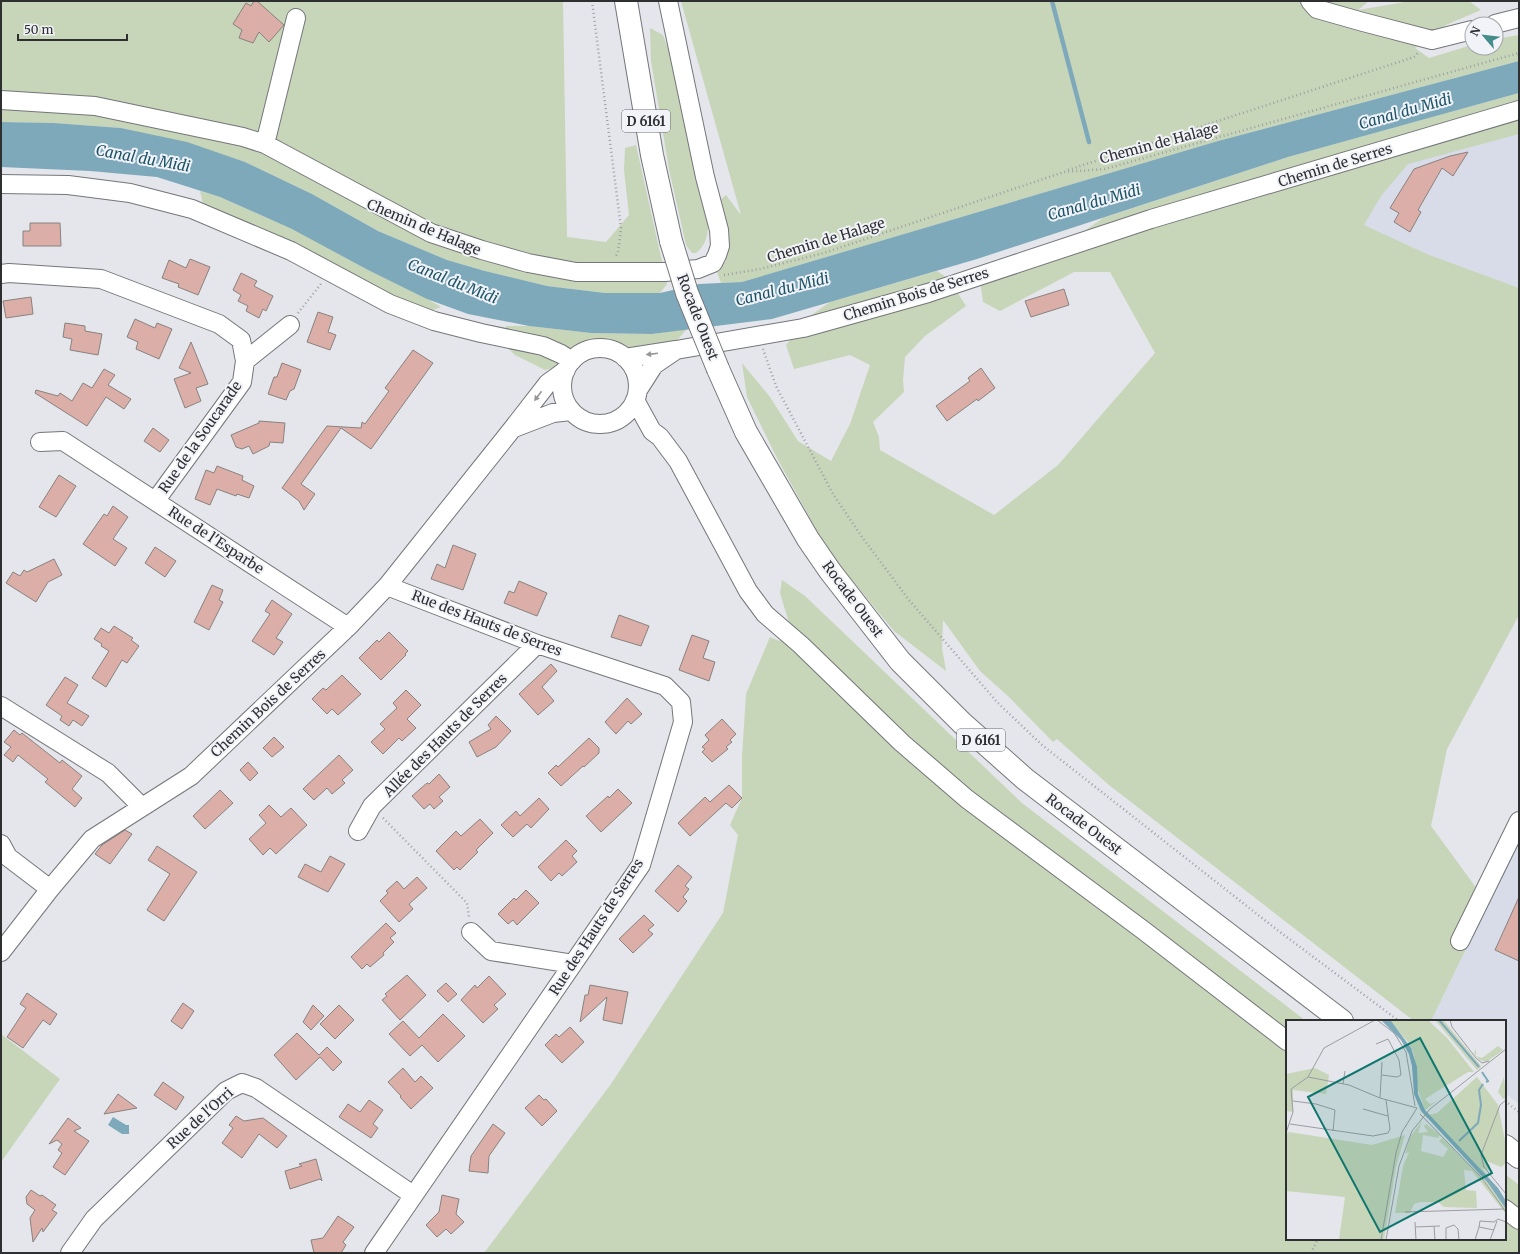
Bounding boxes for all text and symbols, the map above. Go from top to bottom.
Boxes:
scale bar [18,16,127,42]
north arrow [1464,16,1504,56]
text: 50 m [24,22,53,37]
text: N [1467,24,1484,38]
water label: Canal du Midi [1356,89,1454,133]
road number: D 6161 [622,110,670,132]
street label: Chemin de Halage [1098,119,1220,167]
street label: Chemin de Serres [1276,139,1394,191]
water label: Canal du Midi [94,140,192,176]
water label: Canal du Midi [1045,180,1143,224]
street label: Chemin de Halage [364,195,484,259]
street label: Chemin de Halage [765,214,887,266]
water label: Canal du Midi [405,254,501,308]
street label: Chemin Bois de Serres [841,263,991,325]
water label: Canal du Midi [733,268,831,310]
street label: Rocade Ouest [673,271,723,363]
one-way arrow [646,350,658,357]
street label: Rue de la Soucarade [155,377,245,497]
one-way arrow [533,391,542,402]
street label: Rue de l'Esparbe [165,502,267,578]
street label: Rocade Ouest [819,557,888,641]
street label: Rue des Hauts de Serres [409,586,565,660]
street label: Chemin Bois de Serres [207,645,329,761]
street label: Allée des Hauts de Serres [379,669,511,801]
road number: D 6161 [957,729,1005,751]
street label: Rocade Ouest [1042,790,1126,859]
street label: Rue des Hauts de Serres [545,855,647,999]
inset map [1286,1020,1506,1240]
street label: Rue de l'Orri [163,1083,237,1152]

